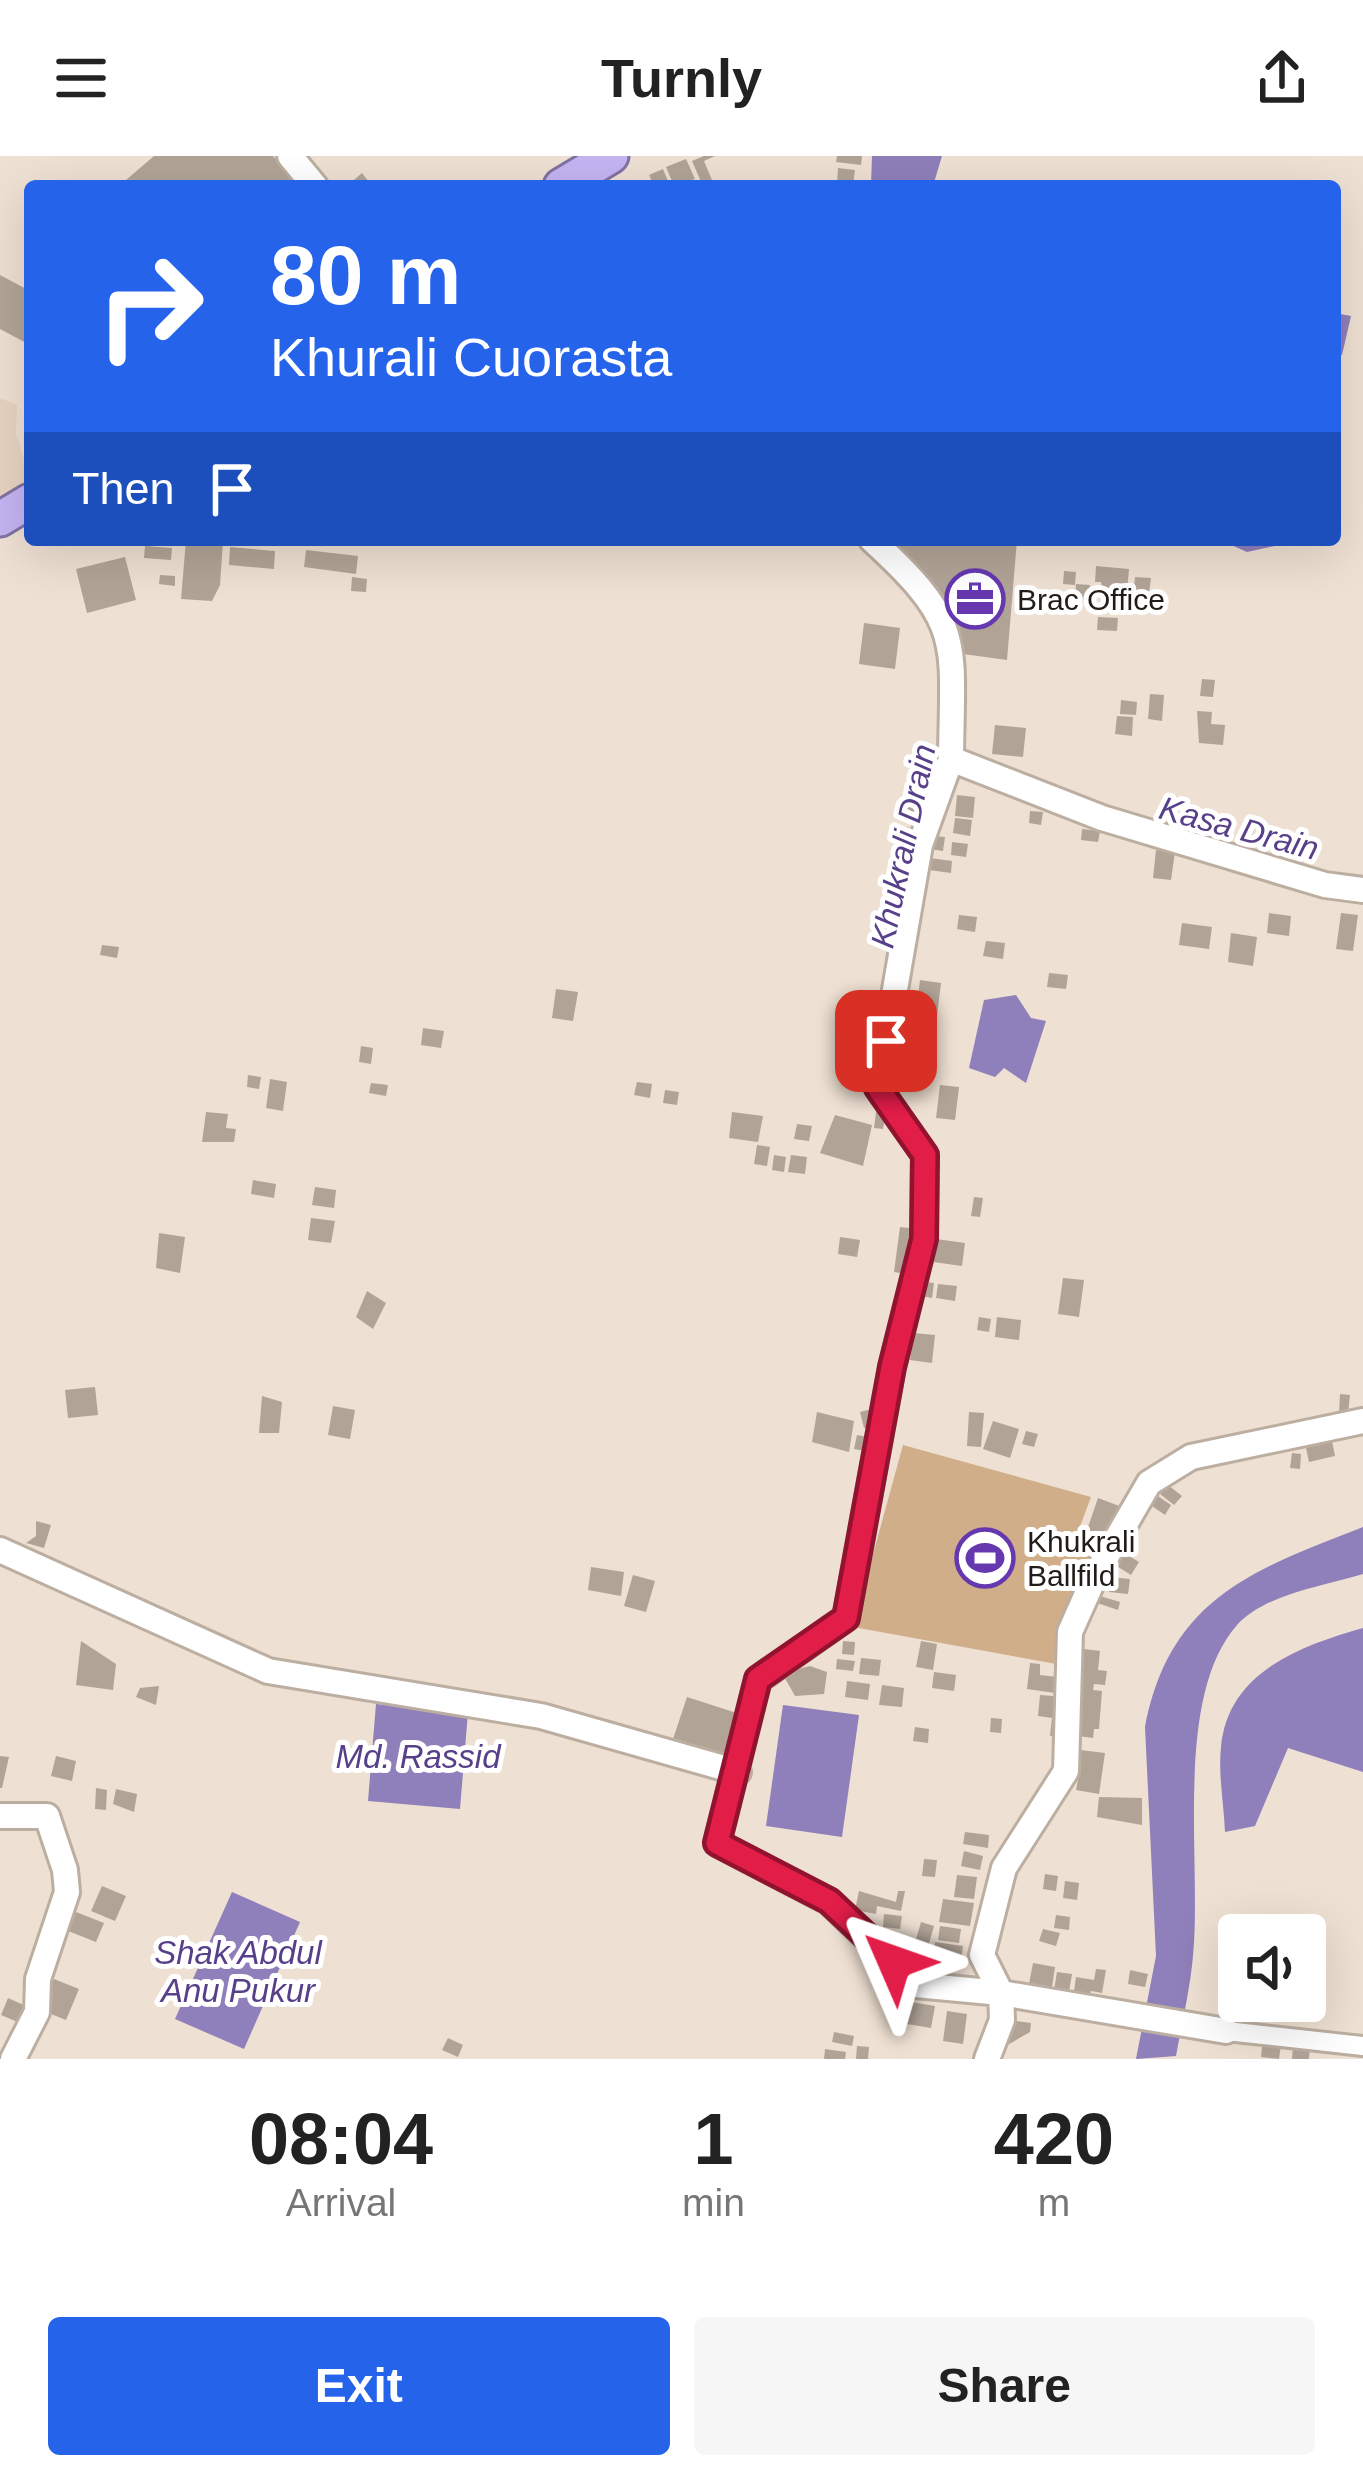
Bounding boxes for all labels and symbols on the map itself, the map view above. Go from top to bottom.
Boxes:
office icon: Brac Office [944,568,1006,630]
place label: Brac Office [1017,583,1165,616]
water label: Khukrali Drain [863,741,943,951]
water label: Kasa Drain [1155,789,1323,867]
pin [835,990,937,1092]
place label: Khukrali Ballfild [1027,1525,1135,1592]
sports icon: Khukrali Ballfild [954,1527,1016,1589]
water label: Md. Rassid [335,1738,502,1775]
position arrow [831,1899,957,2025]
water label: Shak Abdul Anu Pukur [154,1934,323,2009]

